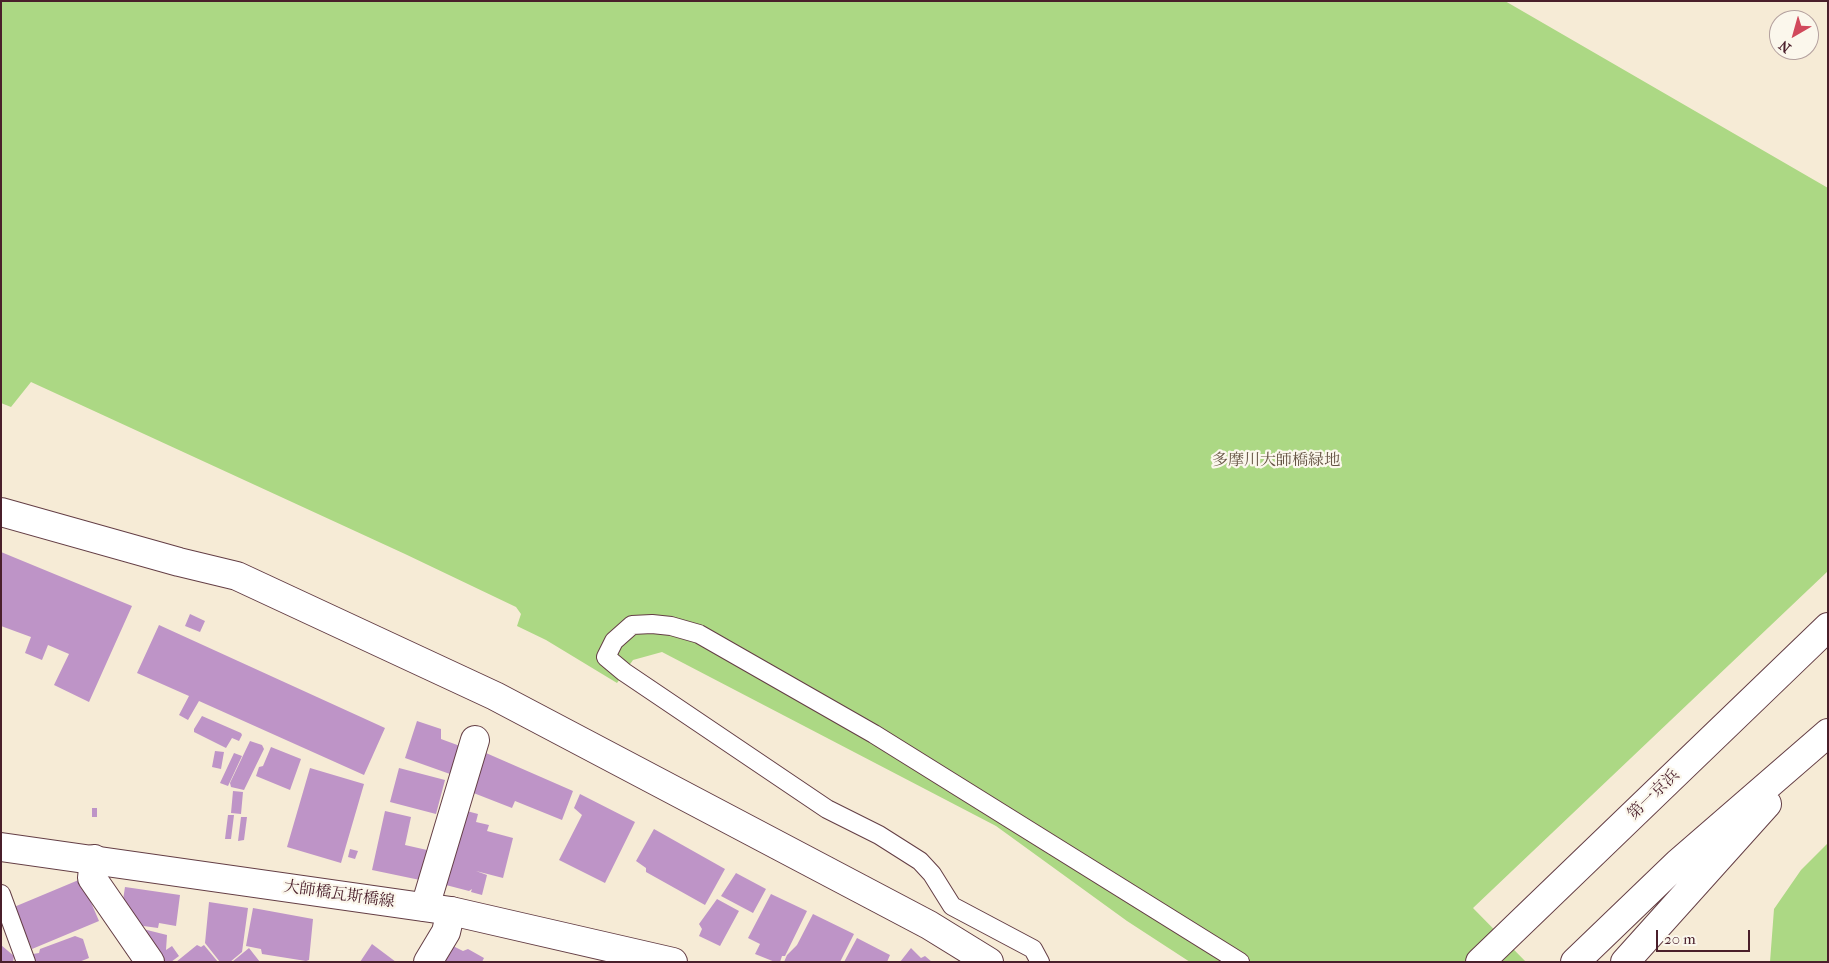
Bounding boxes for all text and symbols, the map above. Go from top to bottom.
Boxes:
north arrow [1769,10,1819,60]
text: N [1776,36,1794,56]
park label: 多摩川大師橋緑地 [1212,451,1340,471]
street label: 第一京浜 [1624,766,1684,824]
street label: 大師橋瓦斯橋線 [282,878,396,912]
scale bar [1659,920,1753,952]
text: 20 m [1664,930,1696,948]

